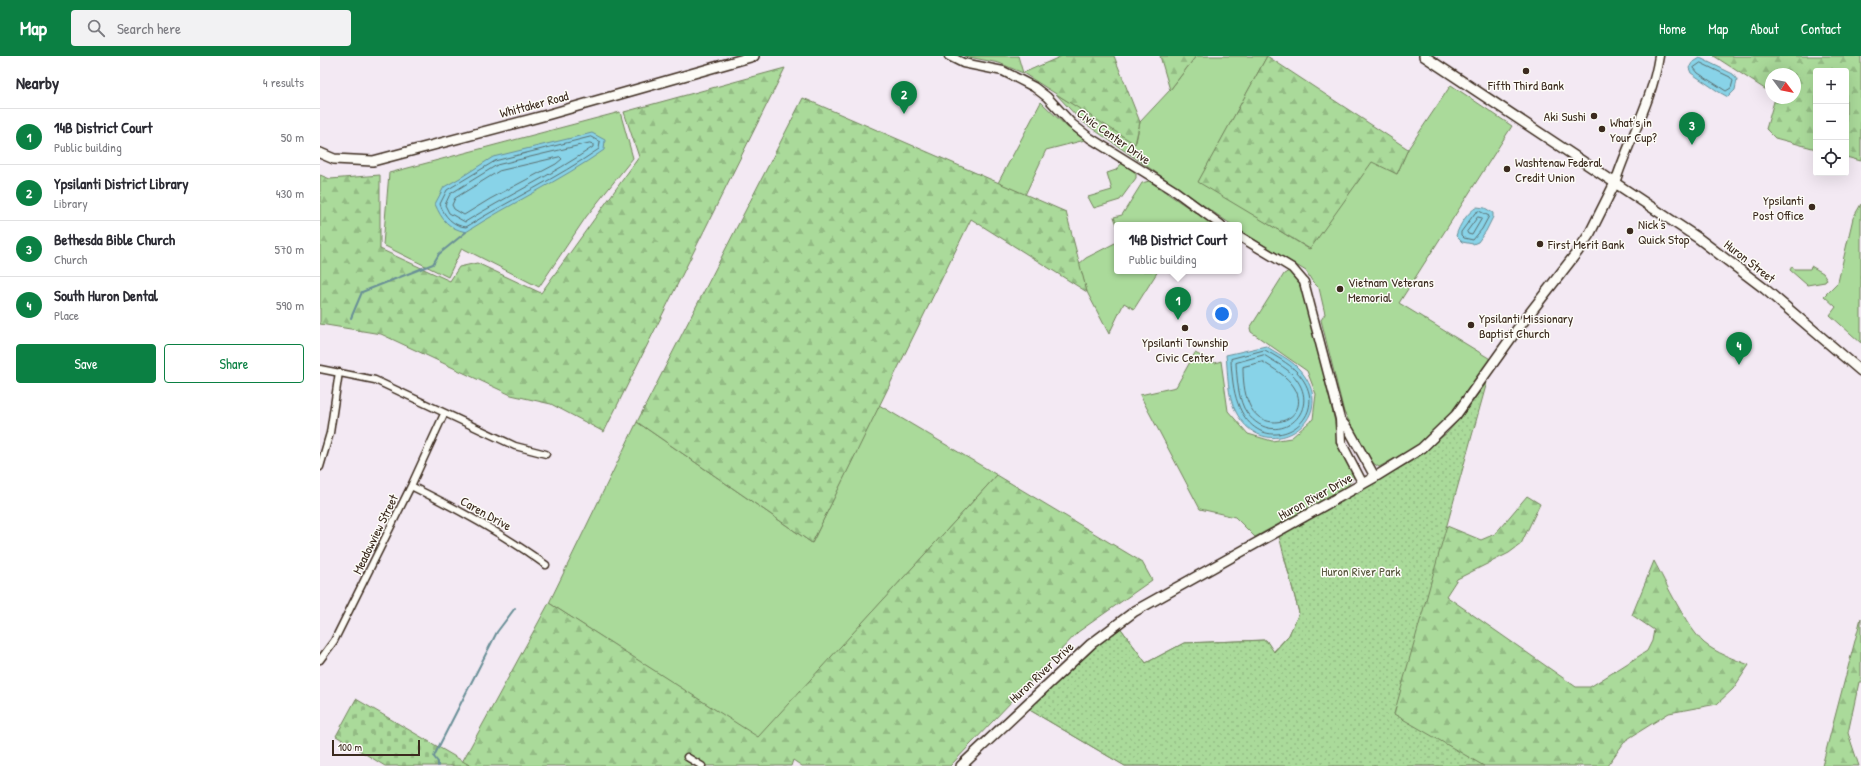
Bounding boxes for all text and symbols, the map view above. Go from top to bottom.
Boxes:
search box [71,10,351,46]
text: Map [20,15,47,41]
icon: search [85,17,107,39]
text: Search here [117,18,181,39]
text: Home [1659,19,1686,38]
text: Map [1708,19,1728,38]
text: About [1750,19,1779,38]
text: Contact [1801,19,1841,38]
marker: Fifth Third Bank [1521,66,1531,76]
north arrow [1765,68,1801,104]
map controls [1813,68,1849,176]
button: + [1813,68,1849,104]
text: Nearby [16,71,59,94]
text: 4 results [263,73,304,91]
place label: Fifth Third Bank [1487,76,1565,94]
pin: 2 [891,81,917,114]
street label: Whittaker Road [498,86,570,122]
street label: Civic Center Drive [1073,104,1155,168]
button: − [1813,104,1849,140]
place label: Aki Sushi [1544,107,1586,125]
marker: Aki Sushi [1589,111,1599,121]
pin: 3 [1679,112,1705,145]
place label: What's in Your Cup? [1610,113,1657,146]
text: 14B District Court [54,117,152,138]
marker: What's in Your Cup? [1597,124,1607,134]
text: 1 [27,128,31,146]
text: 50 m [281,128,304,146]
text: Public building [54,138,122,156]
button: locate [1813,140,1849,176]
place label: Washtenaw Federal Credit Union [1515,153,1603,186]
marker: Washtenaw Federal Credit Union [1502,164,1512,174]
text: Ypsilanti District Library [54,173,189,194]
text: 2 [26,184,32,202]
text: 430 m [276,184,304,202]
place label: Ypsilanti Post Office [1753,191,1804,224]
text: Library [54,194,88,212]
marker: Ypsilanti Post Office [1807,202,1817,212]
place label: Nick's Quick Stop [1638,215,1690,248]
popup [1114,222,1242,274]
marker: Nick's Quick Stop [1625,226,1635,236]
text: Bethesda Bible Church [54,229,175,250]
text: 14B District Court [1129,229,1227,250]
place label: First Merit Bank [1547,235,1625,253]
street label: Huron Street [1721,235,1780,287]
marker: First Merit Bank [1535,239,1545,249]
text: 3 [26,240,32,258]
text: 570 m [274,240,304,258]
text: Church [54,250,87,268]
text: Public building [1129,250,1197,268]
place label: Vietnam Veterans Memorial [1348,273,1434,306]
marker: Vietnam Veterans Memorial [1335,284,1345,294]
text: South Huron Dental [54,285,158,306]
pin: 1 [1165,287,1191,320]
text: 4 [27,296,31,314]
text: 590 m [276,296,304,314]
your location [1212,304,1232,324]
text: Place [54,306,79,324]
place label: Ypsilanti Missionary Baptist Church [1479,309,1574,342]
marker: Ypsilanti Missionary Baptist Church [1466,320,1476,330]
marker: Ypsilanti Township Civic Center [1180,323,1190,333]
pin: 4 [1726,332,1752,365]
place label: Ypsilanti Township Civic Center [1142,333,1229,366]
button: Save [16,344,156,383]
button: Share [164,344,304,383]
street label: Huron River Drive [1275,468,1355,524]
street label: Meadowview Street [348,491,402,577]
street label: Caren Drive [457,492,515,534]
park label: Huron River Park [1321,562,1401,580]
street label: Huron River Drive [1005,637,1077,707]
scale bar [332,738,420,757]
text: 100 m [338,740,362,754]

